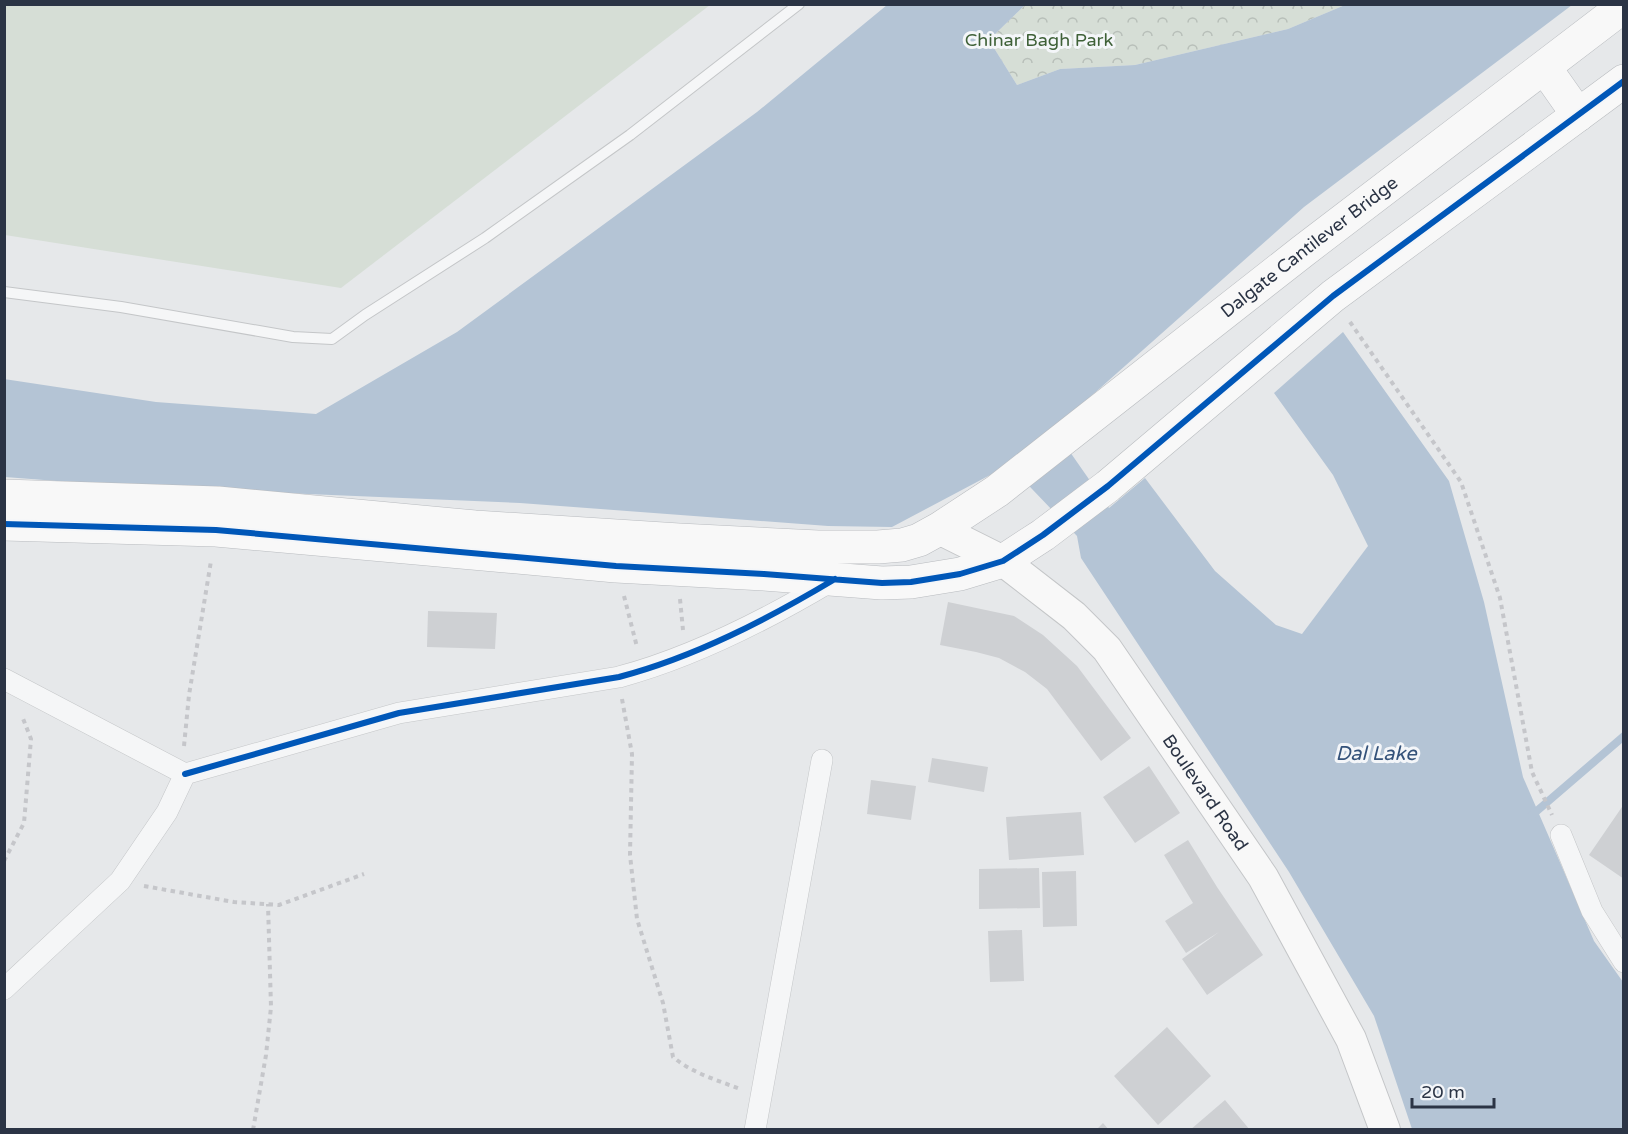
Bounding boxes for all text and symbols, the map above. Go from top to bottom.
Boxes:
park label: Chinar Bagh Park [965,29,1114,51]
street label: Dalgate Cantilever Bridge [1216,172,1402,322]
street label: Boulevard Road [1158,730,1253,855]
water label: Dal Lake [1335,742,1418,766]
scale bar [1412,1071,1494,1109]
text: 20 m [1421,1081,1465,1103]

